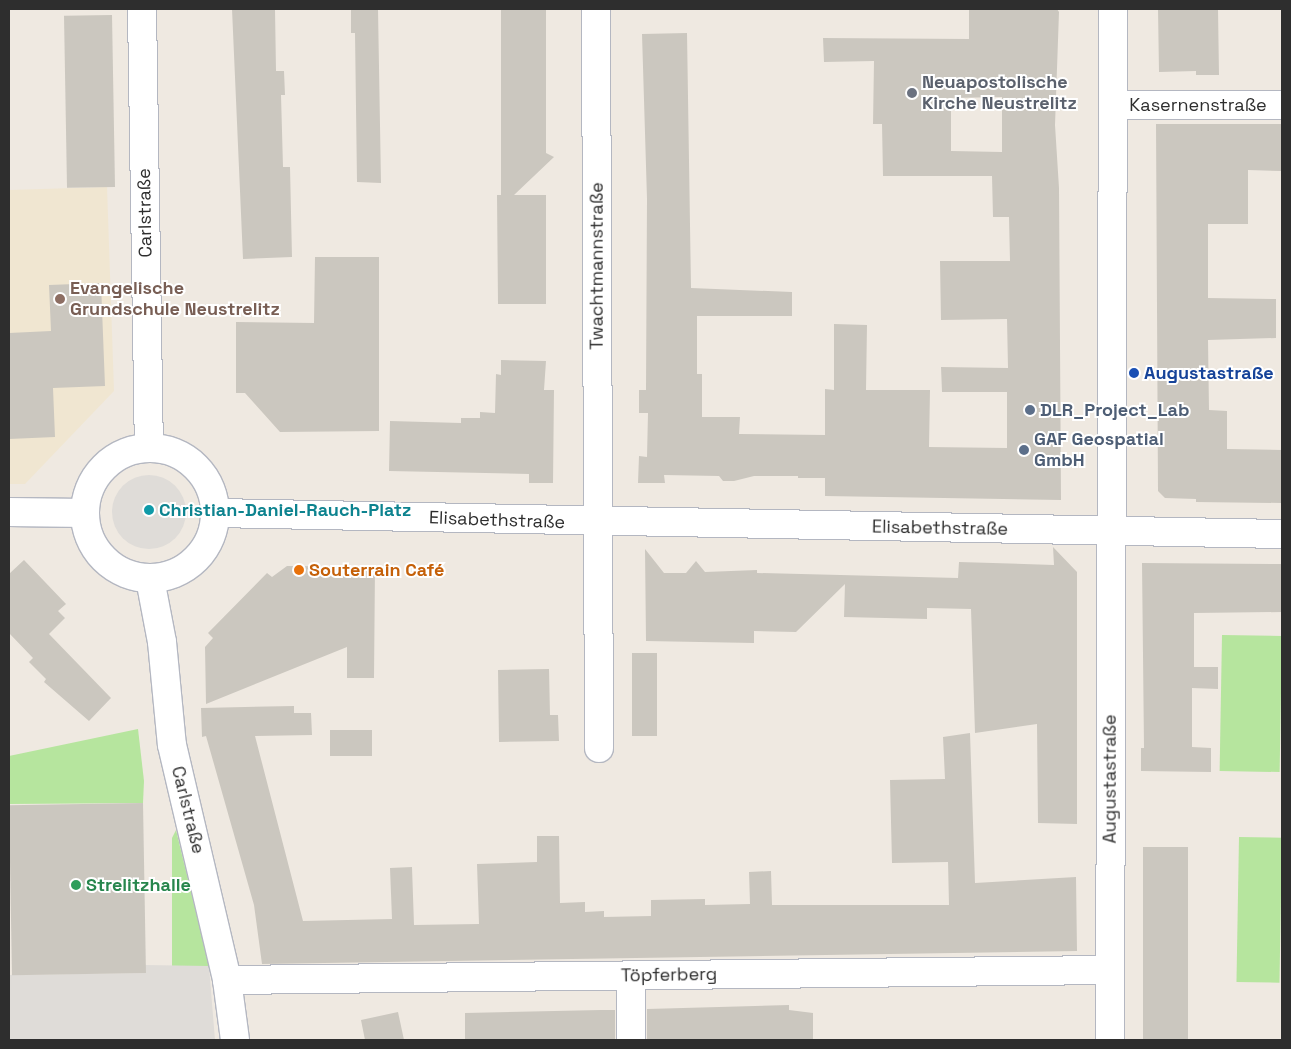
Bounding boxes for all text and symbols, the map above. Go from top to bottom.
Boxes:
place label: Neuapostolische Kirche Neustrelitz [922,72,1077,115]
marker: Neuapostolische Kirche Neustrelitz [906,87,918,99]
street label: Kasernenstraße [1129,94,1267,116]
street label: Carlstraße [133,168,157,258]
street label: Twachtmannstraße [586,182,608,350]
place label: Evangelische Grundschule Neustrelitz [70,278,280,320]
marker: Evangelische Grundschule Neustrelitz [54,293,66,305]
place label: Augustastraße [1144,362,1274,384]
marker: Augustastraße [1128,367,1140,379]
place label: DLR_Project_Lab [1040,399,1189,421]
marker: DLR_Project_Lab [1024,404,1036,416]
place label: GAF Geospatial GmbH [1034,429,1164,472]
marker: GAF Geospatial GmbH [1018,444,1030,456]
place label: Christian-Daniel-Rauch-Platz [159,499,411,521]
marker: Christian-Daniel-Rauch-Platz [143,504,155,516]
street label: Elisabethstraße [429,507,565,533]
street label: Elisabethstraße [872,516,1008,540]
place label: Souterrain Café [309,559,444,581]
marker: Souterrain Café [293,564,305,576]
street label: Augustastraße [1099,714,1121,844]
street label: Carlstraße [167,764,209,856]
place label: Strelitzhalle [86,874,191,896]
marker: Strelitzhalle [70,879,82,891]
street label: Töpferberg [621,963,717,987]

